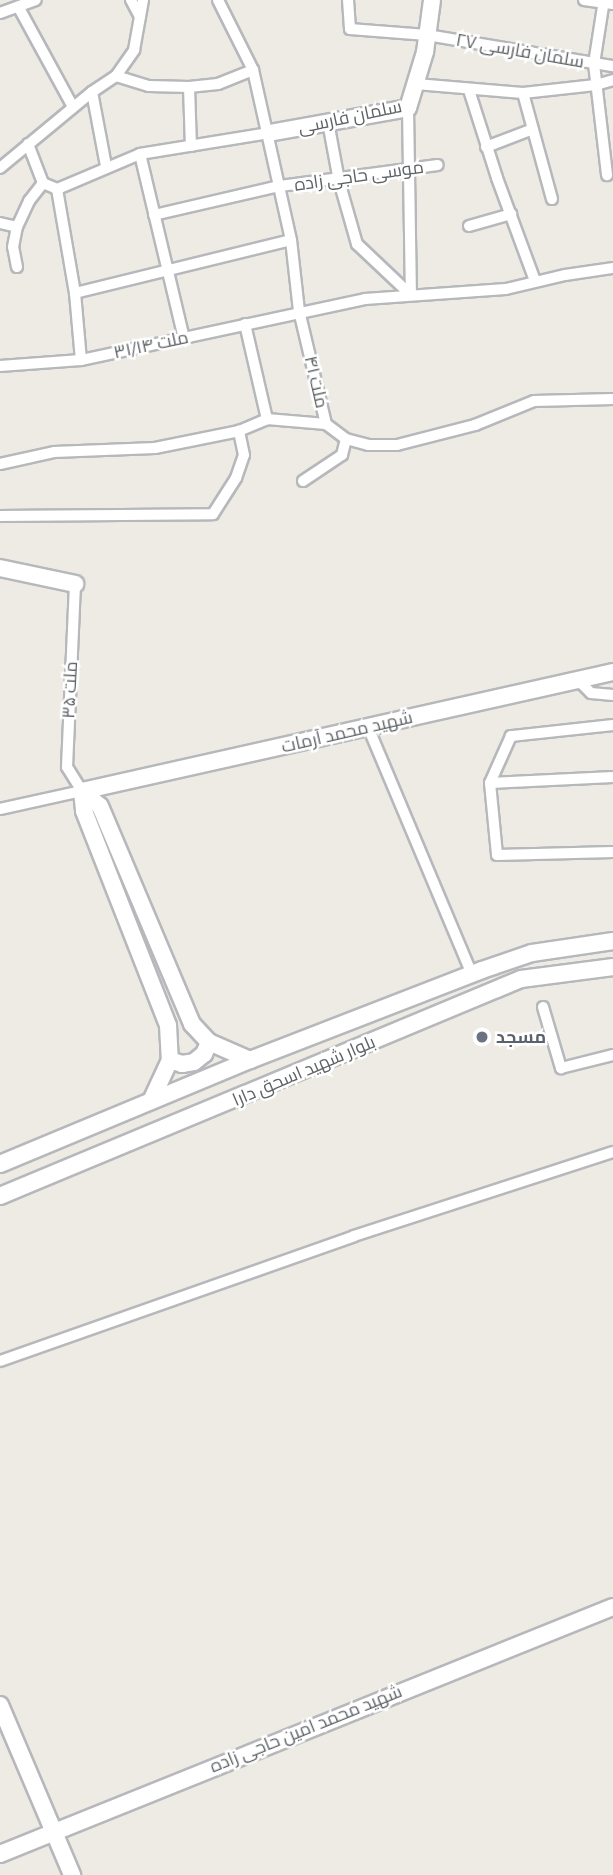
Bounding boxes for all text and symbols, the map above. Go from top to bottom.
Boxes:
street label: سلمان فارسی ۲۷ [454,29,586,73]
street label: سلمان فارسی [296,95,404,139]
street label: موسی حاجی زاده [293,156,425,196]
street label: ملت ۳۱/۱۴ [112,327,190,363]
street label: ملت ۴۱ [300,354,332,410]
street label: ملت ۳۵ [58,661,82,719]
street label: شهید محمد آرمات [279,706,415,758]
place label: مسجد [496,1026,546,1048]
marker: مسجد [474,1029,490,1045]
street label: بلوار شهید اسحق دارا [229,1031,379,1111]
street label: شهید محمد امین حاجی زاده [207,1681,405,1777]

